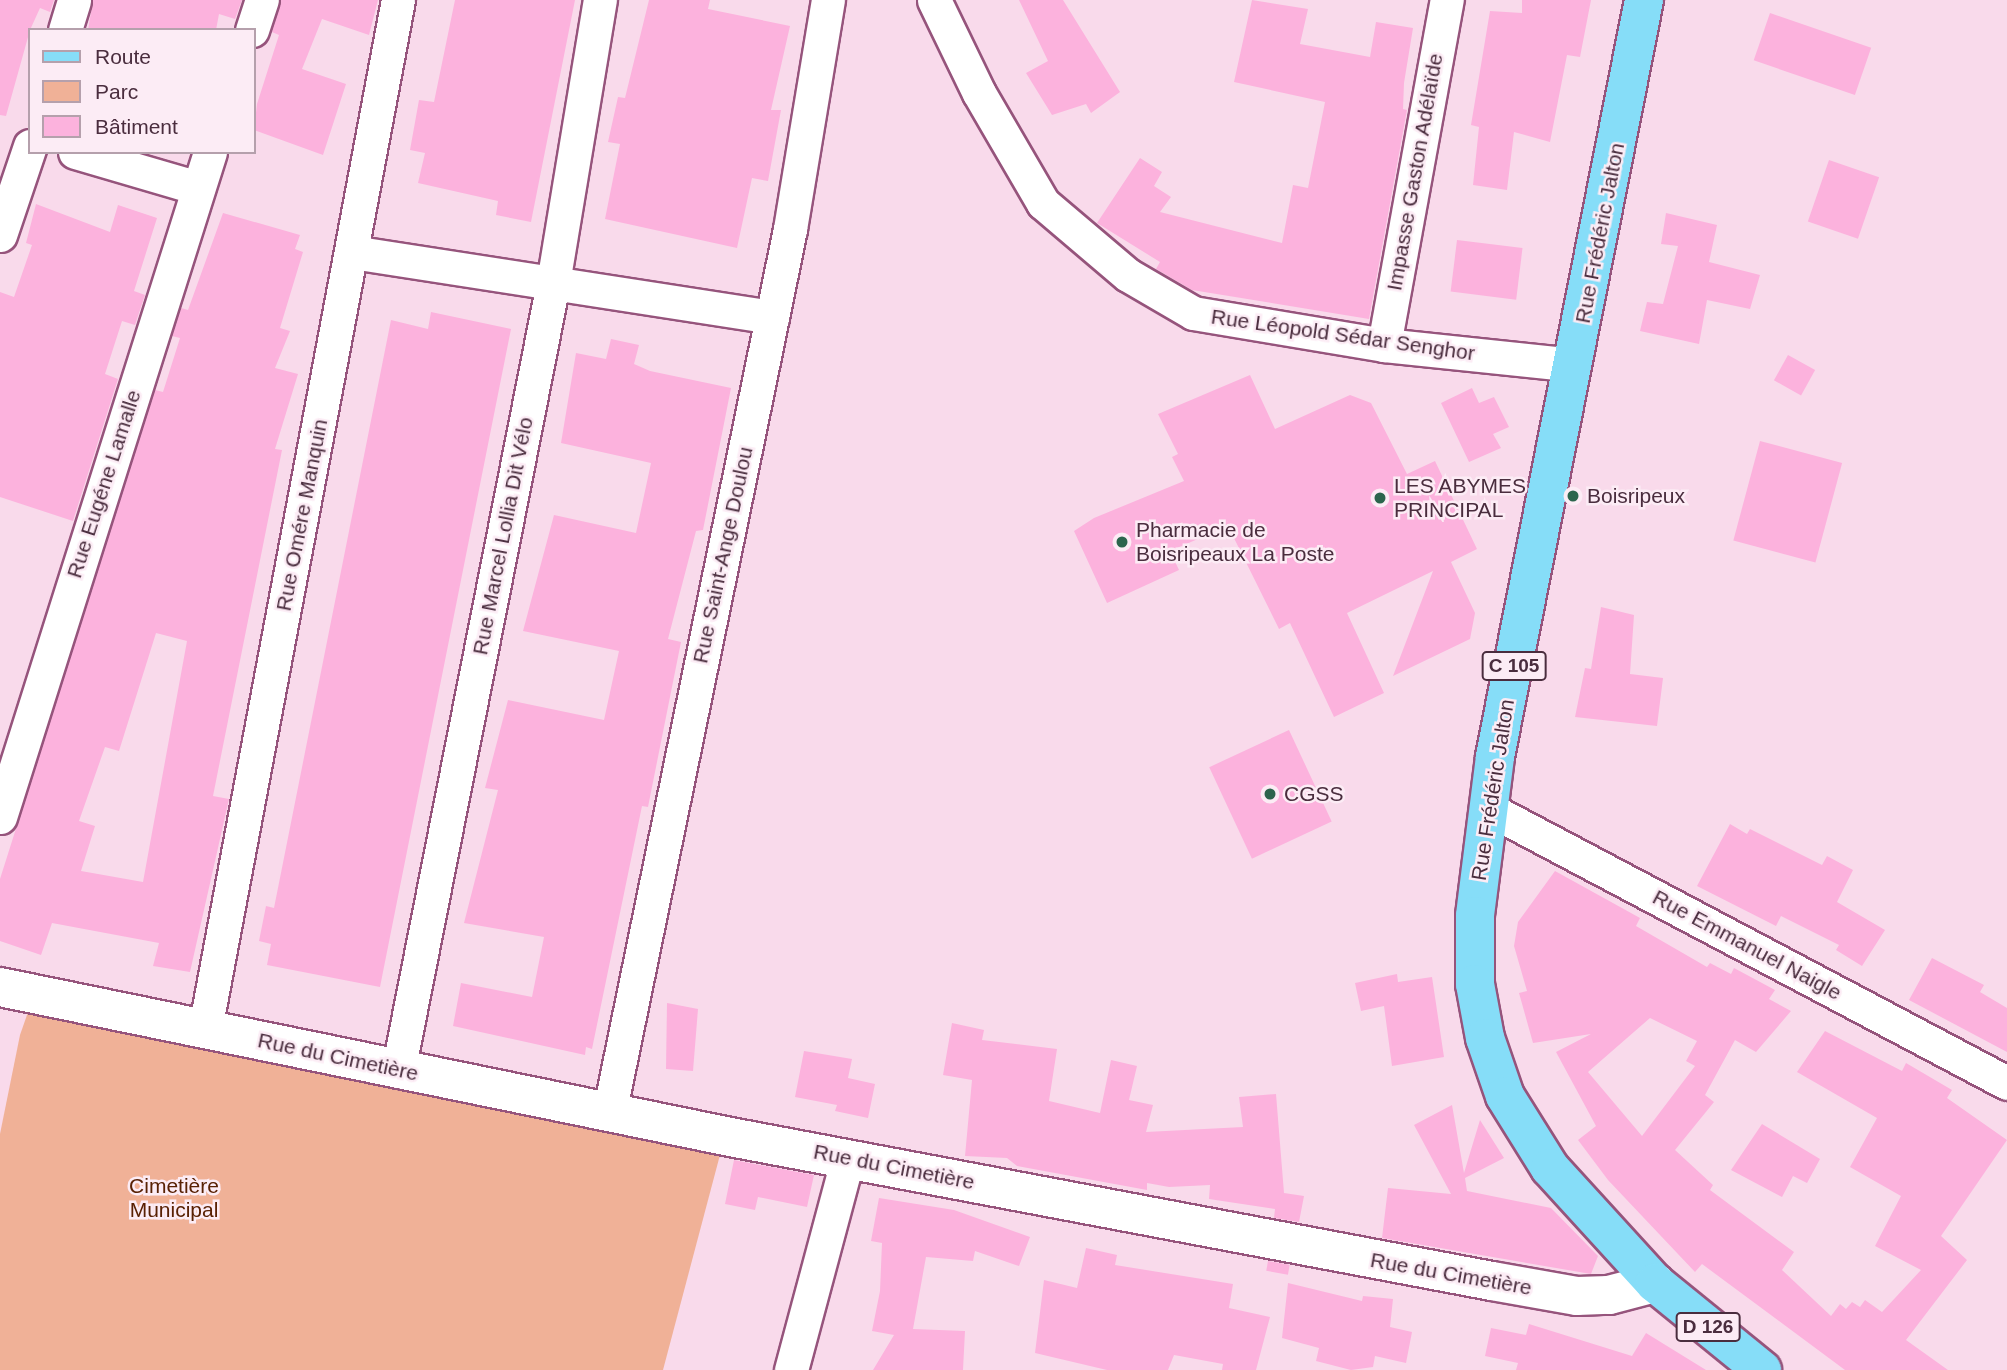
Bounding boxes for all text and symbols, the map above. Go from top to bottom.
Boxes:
legend [28,28,256,154]
text: Route [95,45,151,68]
street label: Impasse Gaston Adélaïde [1382,51,1448,293]
text: Parc [95,80,138,103]
text: Bâtiment [95,115,178,138]
street label: Rue Frédéric Jalton [1570,141,1630,325]
street label: Rue Léopold Sédar Senghor [1209,304,1477,366]
street label: Rue Eugéne Lamalle [62,387,146,581]
street label: Rue Marcel Lollia Dit Vélo [468,415,538,657]
street label: Rue Omére Manquin [271,417,333,613]
street label: Rue Saint-Ange Doulou [688,444,758,666]
place label: LES ABYMES PRINCIPAL [1394,473,1527,523]
place label: Boisripeux [1587,483,1685,509]
marker: Boisripeux [1565,488,1581,504]
marker: LES ABYMES PRINCIPAL [1372,490,1388,506]
place label: Pharmacie de Boisripeaux La Poste [1136,517,1334,567]
marker: Pharmacie de Boisripeaux La Poste [1114,534,1130,550]
road number: C 105 [1481,650,1547,681]
street label: Rue Frédéric Jalton [1466,698,1520,882]
place label: CGSS [1284,781,1344,807]
marker: CGSS [1262,786,1278,802]
street label: Rue Emmanuel Naigle [1648,885,1846,1005]
street label: Rue du Cimetière [255,1028,421,1086]
street label: Rue du Cimetière [811,1139,977,1195]
park label: Cimetière Municipal [129,1173,219,1223]
street label: Rue du Cimetière [1368,1247,1534,1301]
road number: D 126 [1675,1312,1741,1343]

